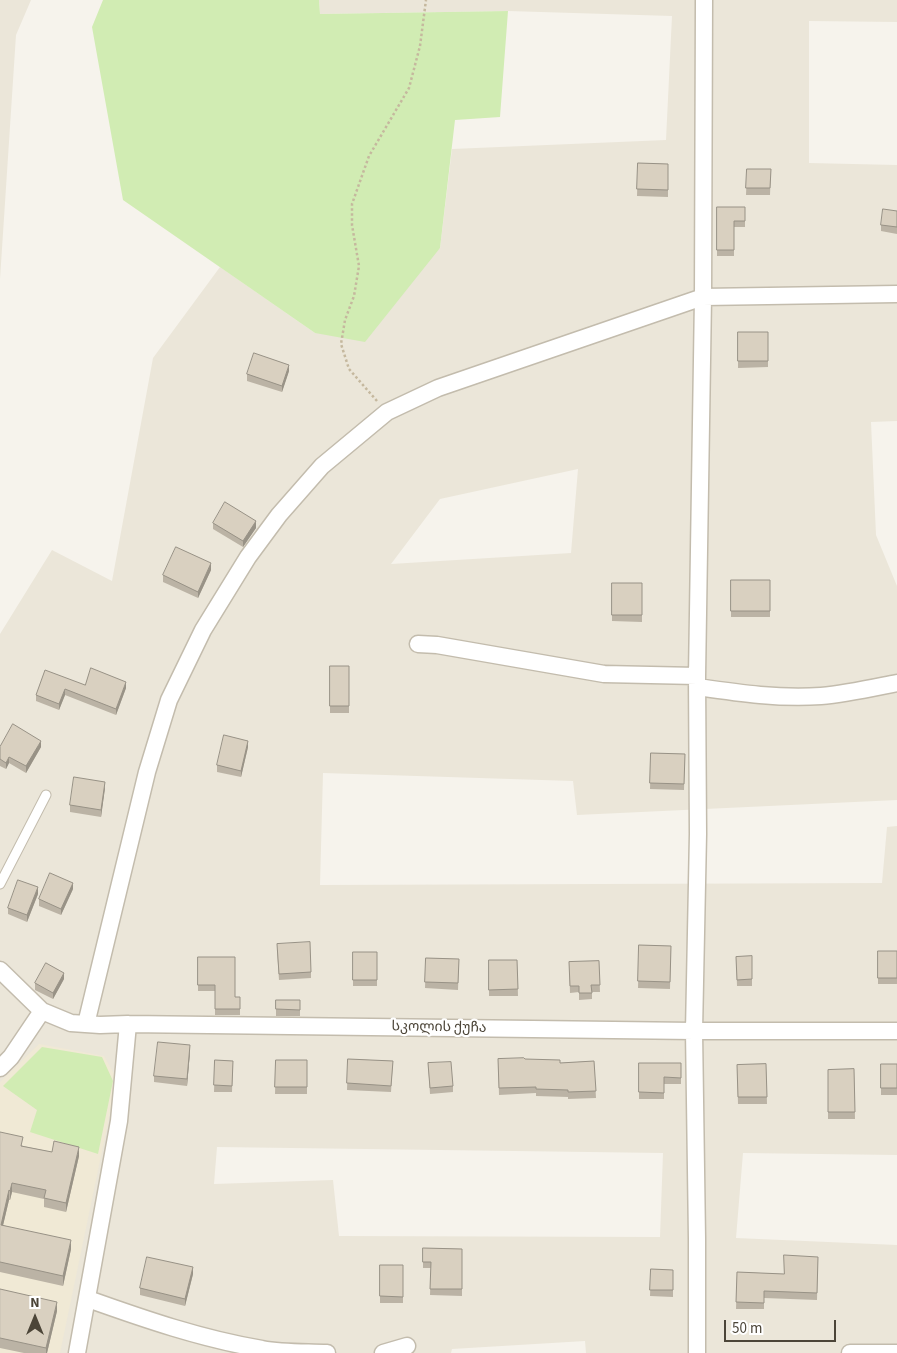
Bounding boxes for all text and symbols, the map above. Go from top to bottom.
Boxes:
street label: სკოლის ქუჩა [391,1019,487,1037]
north arrow [10,1293,60,1343]
text: N [30,1293,40,1313]
scale bar [727,1310,840,1342]
text: 50 m [732,1318,762,1339]

